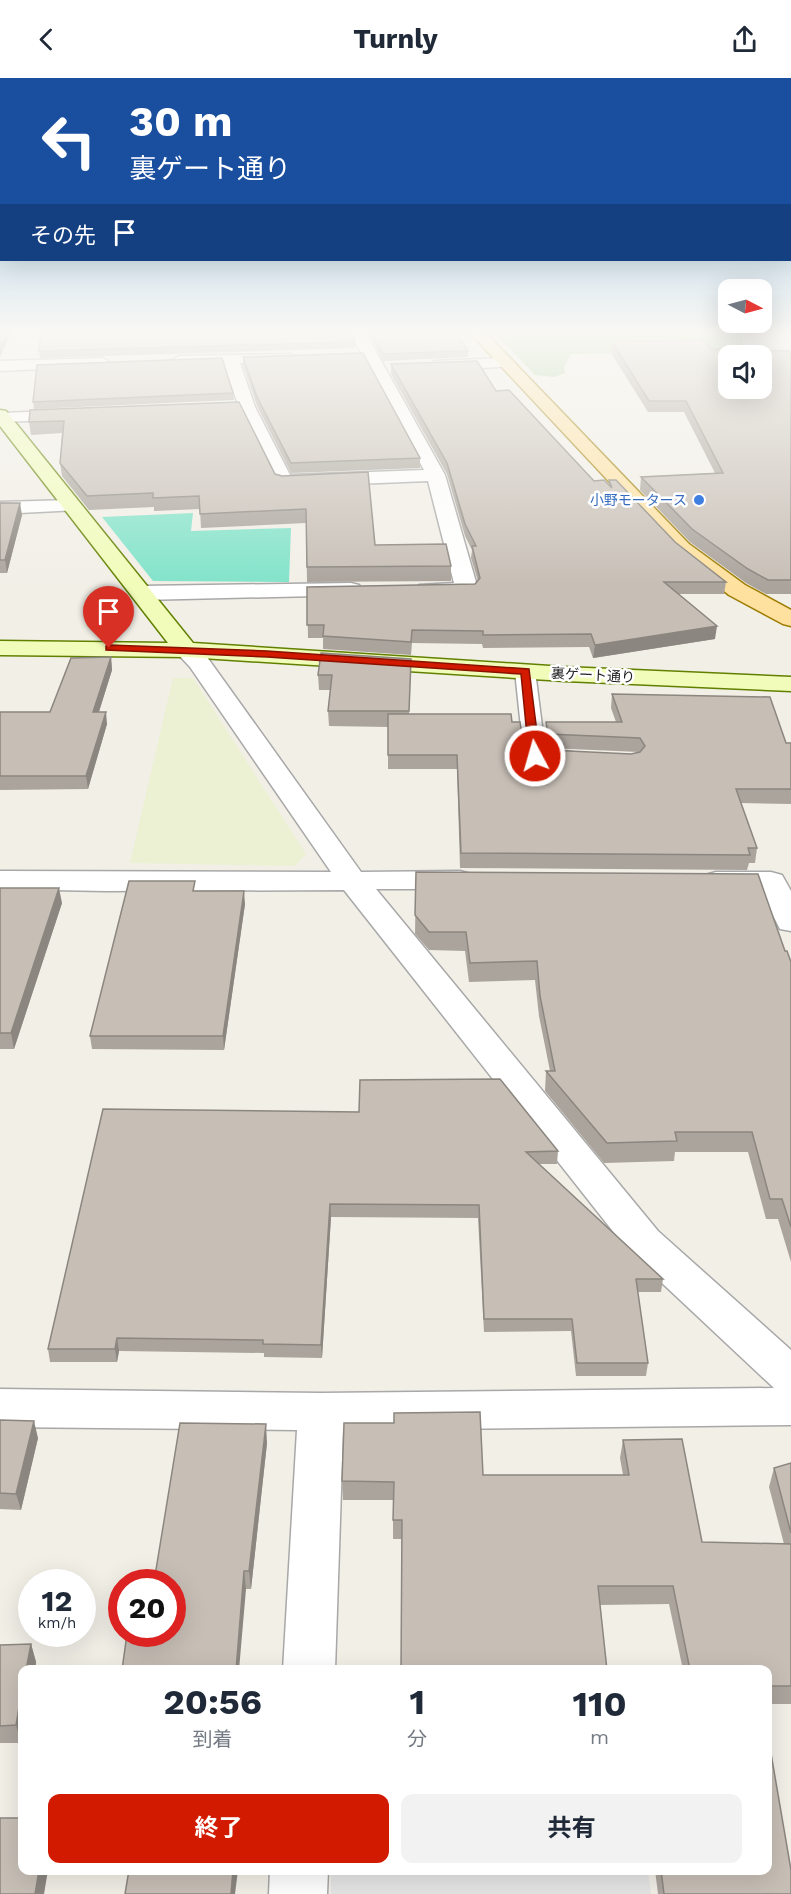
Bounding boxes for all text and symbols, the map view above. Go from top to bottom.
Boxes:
icon: back [30,23,63,56]
text: Turnly [353,23,438,55]
icon: share [728,23,761,56]
text: 30 m [129,97,233,146]
icon: left [30,102,108,180]
text: 裏ゲート通り [129,153,291,185]
icon: arrive [108,216,141,249]
text: その先 [30,223,96,248]
north arrow [718,279,772,333]
map controls [718,279,772,399]
button: sound [718,345,772,399]
place label: 小野モータース [590,492,687,508]
marker: 小野モータース [692,493,706,507]
pin [83,586,134,648]
icon: arrive [92,595,125,628]
street label: 裏ゲート通り [551,665,635,685]
position arrow [503,724,567,788]
speed limit sign: 20 [108,1569,186,1647]
text: 12 [42,1583,72,1618]
text: km/h [38,1614,76,1632]
text: 20:56 [163,1681,262,1723]
text: 1 [409,1681,425,1723]
text: 110 [572,1683,627,1725]
text: m [590,1725,609,1749]
text: 到着 [193,1727,233,1751]
text: 分 [407,1727,427,1751]
button: 終了 [48,1794,389,1863]
button: 共有 [401,1794,742,1863]

